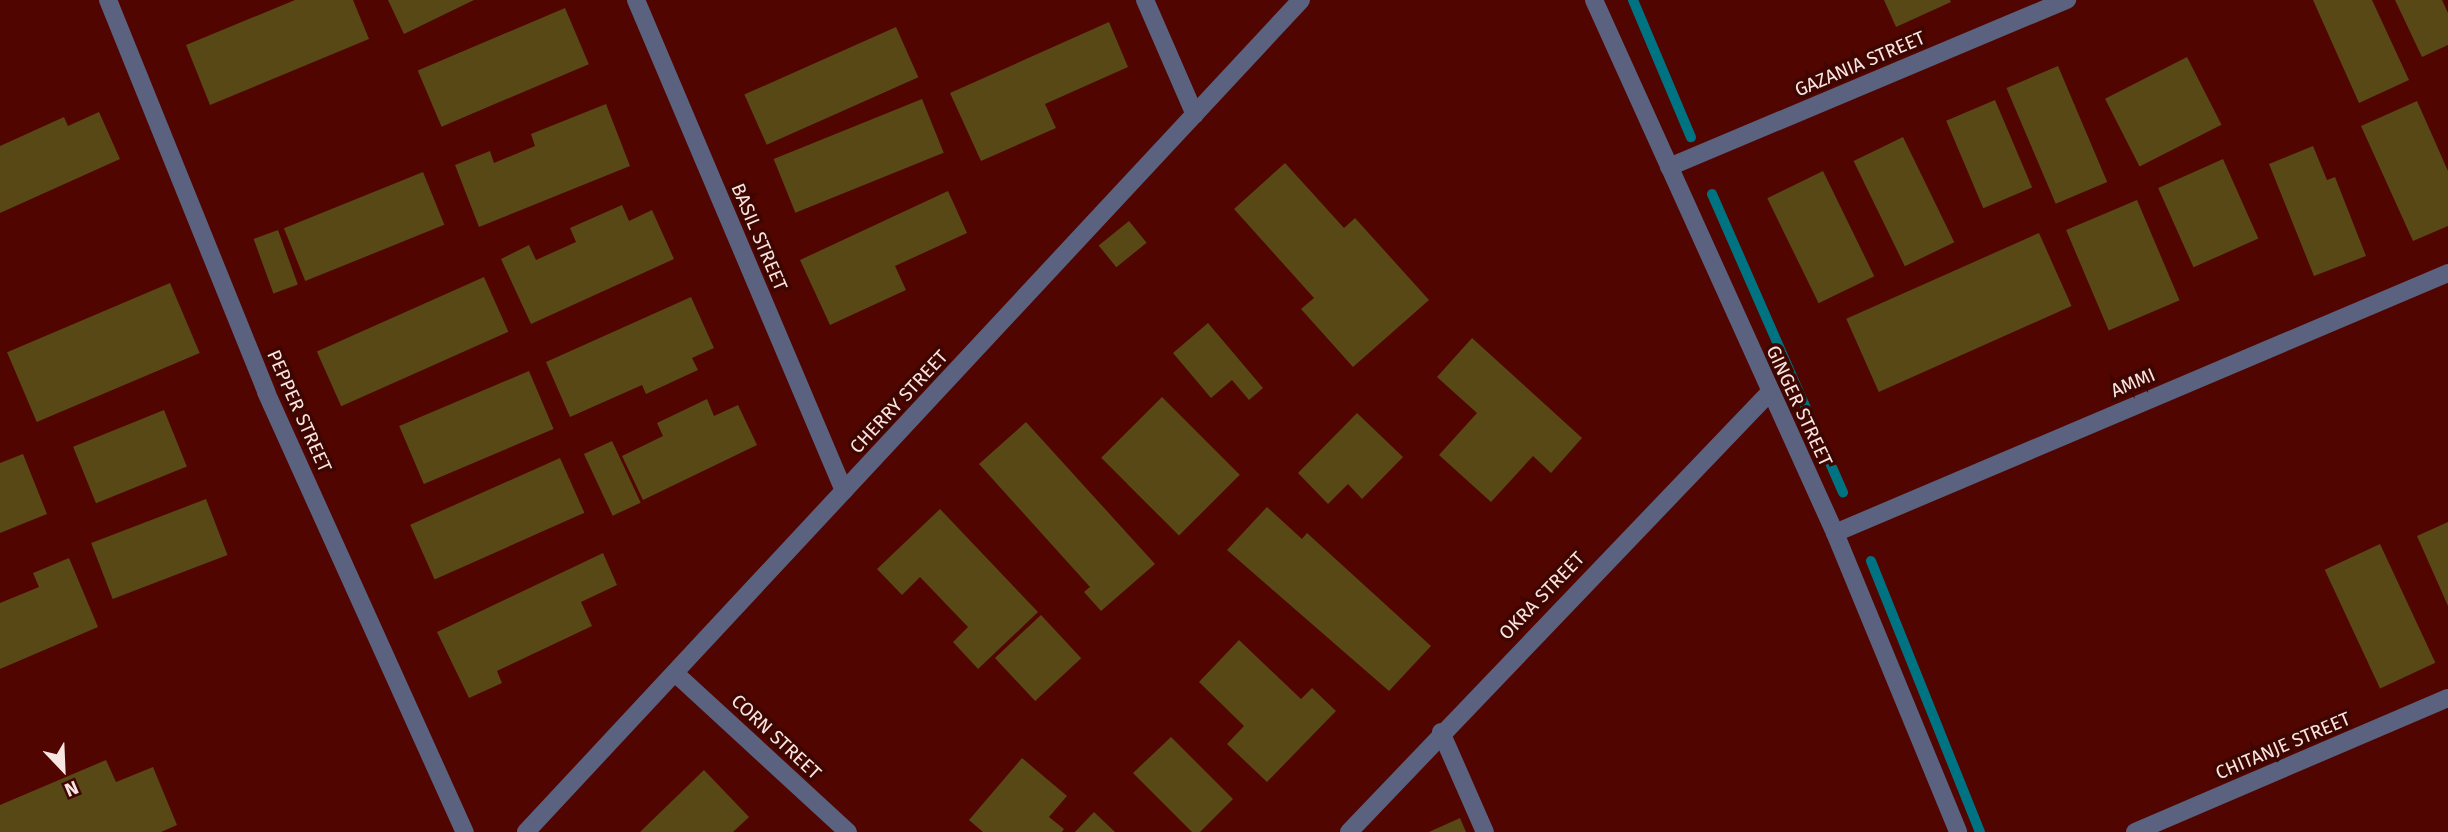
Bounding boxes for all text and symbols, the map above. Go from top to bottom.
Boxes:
street label: GAZANIA STREET [1791,26,1929,102]
street label: BASIL STREET [726,180,792,294]
street label: GINGER STREET [1761,342,1837,470]
street label: PEPPER STREET [262,346,336,476]
street label: CHERRY STREET [845,346,953,458]
street label: AMMI [2107,364,2159,402]
street label: OKRA STREET [1494,547,1590,645]
street label: CORN STREET [726,690,826,784]
street label: CHITANJE STREET [2212,707,2354,785]
north arrow [28,734,98,804]
text: N [61,776,82,802]

